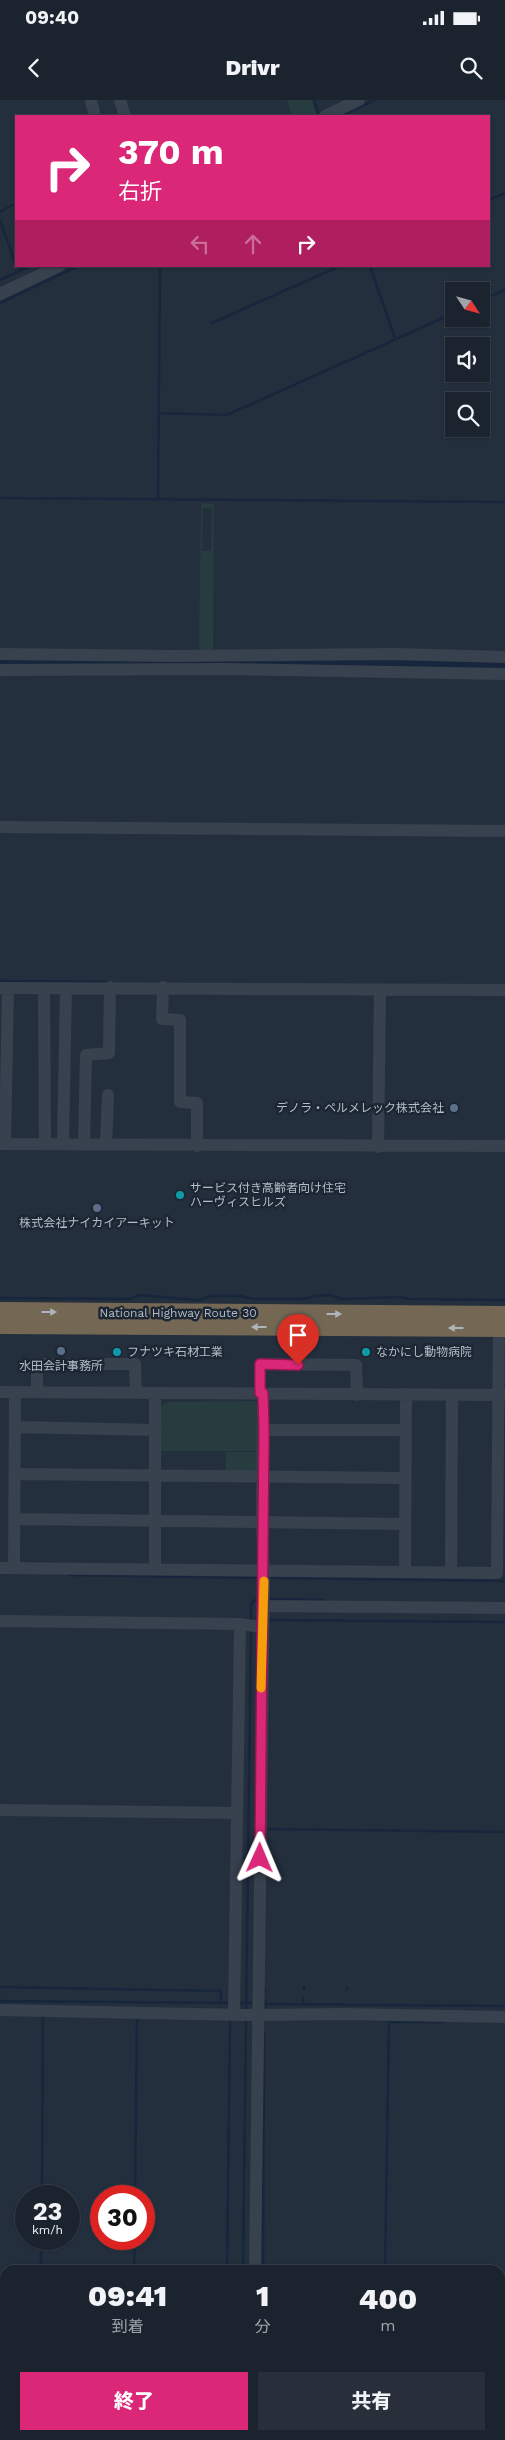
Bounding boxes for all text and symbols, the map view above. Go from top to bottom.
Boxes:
text: 09:40 [25,6,79,29]
icon: back [20,54,48,82]
icon: search [457,54,485,82]
text: Drivr [225,55,280,80]
text: 370 m [118,131,224,173]
icon: right [35,135,100,200]
text: 右折 [118,179,162,204]
icon: left [186,230,214,258]
icon: ahead [239,230,267,258]
icon: right [292,230,320,258]
north arrow [445,282,490,328]
map controls [445,282,490,437]
button: sound [445,337,490,382]
button: search [445,392,490,437]
place label: デノラ・ペルメレック株式会社 [276,1101,444,1115]
marker: デノラ・ペルメレック株式会社 [448,1102,460,1114]
place label: サービス付き高齢者向け住宅 ハーヴィスヒルズ [190,1181,346,1209]
marker: サービス付き高齢者向け住宅 ハーヴィスヒルズ [174,1189,186,1201]
marker: 株式会社ナイカイアーキット [91,1202,103,1214]
place label: 株式会社ナイカイアーキット [19,1216,175,1230]
street label: National Highway Route 30 [99,1306,257,1320]
one-way arrow [41,1308,57,1316]
one-way arrow [326,1310,342,1318]
pin [277,1314,319,1365]
icon: arrive [284,1321,312,1349]
one-way arrow [251,1323,267,1331]
one-way arrow [448,1324,464,1332]
marker: 水田会計事務所 [55,1345,67,1357]
place label: フナツキ石材工業 [127,1345,223,1359]
place label: なかにし動物病院 [376,1345,472,1359]
marker: フナツキ石材工業 [111,1346,123,1358]
marker: なかにし動物病院 [360,1346,372,1358]
place label: 水田会計事務所 [19,1359,103,1373]
position arrow [233,1831,285,1883]
speed limit sign: 30 [90,2185,155,2250]
text: 23 [33,2197,62,2226]
text: km/h [32,2223,63,2237]
text: 09:41 [88,2278,167,2313]
text: 1 [256,2278,269,2313]
text: 400 [358,2281,417,2316]
text: m [380,2316,396,2335]
text: 到着 [111,2317,143,2336]
text: 分 [255,2317,271,2336]
button: 終了 [20,2372,248,2430]
button: 共有 [258,2372,485,2430]

